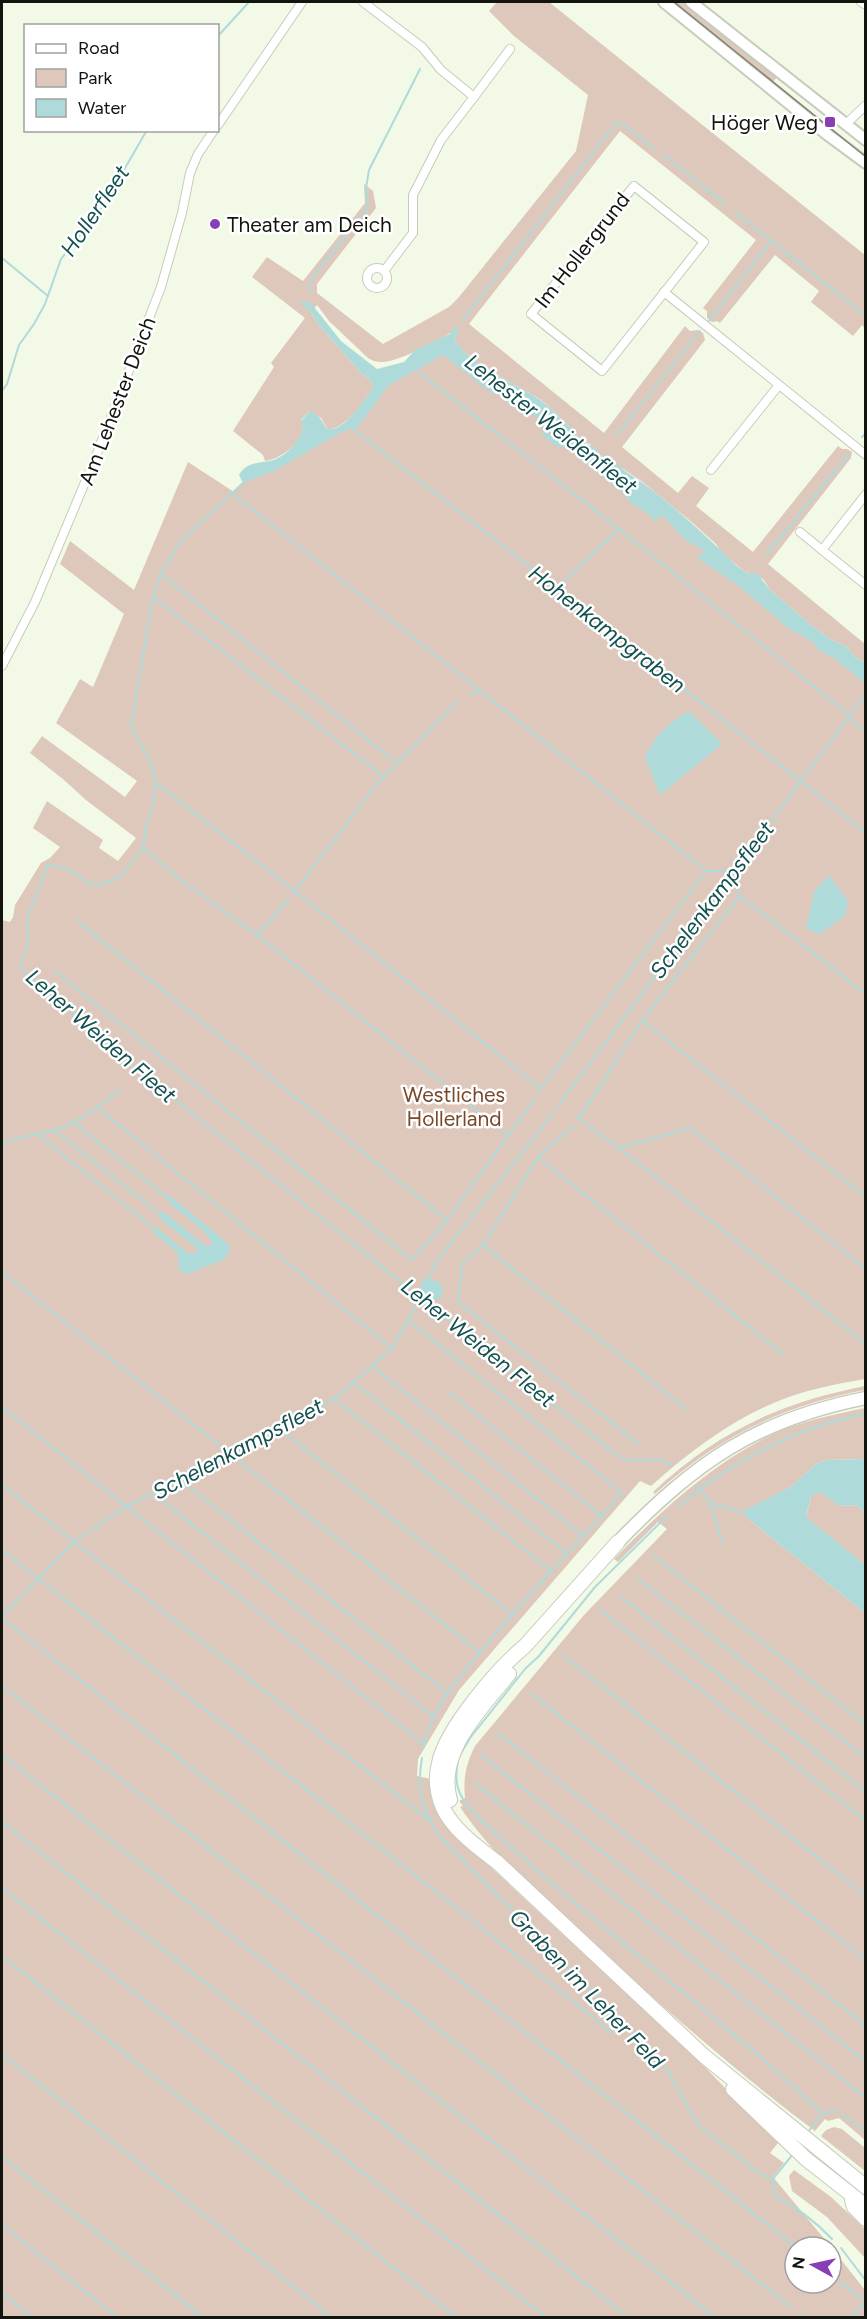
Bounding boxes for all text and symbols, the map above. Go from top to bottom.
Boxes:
legend [24,24,219,132]
text: Road [78,37,119,59]
text: Park [78,67,113,89]
text: Water [78,97,126,119]
place label: Höger Weg [711,110,818,135]
marker: Höger Weg [823,115,837,129]
water label: Hollerfleet [55,160,136,262]
street label: Im Hollergrund [529,187,635,313]
place label: Theater am Deich [227,212,392,237]
marker: Theater am Deich [208,217,222,231]
street label: Am Lehester Deich [73,313,161,489]
water label: Lehester Weidenfleet [459,348,643,500]
water label: Hohenkampgraben [523,559,691,699]
water label: Schelenkampsfleet [644,816,780,984]
water label: Leher Weiden Fleet [20,963,182,1109]
park label: Westliches Hollerland [403,1082,505,1131]
water label: Leher Weiden Fleet [396,1273,561,1414]
water label: Schelenkampsfleet [148,1392,329,1506]
water label: Graben im Leher Feld [504,1904,671,2075]
north arrow [783,2235,843,2295]
text: N [788,2256,809,2270]

